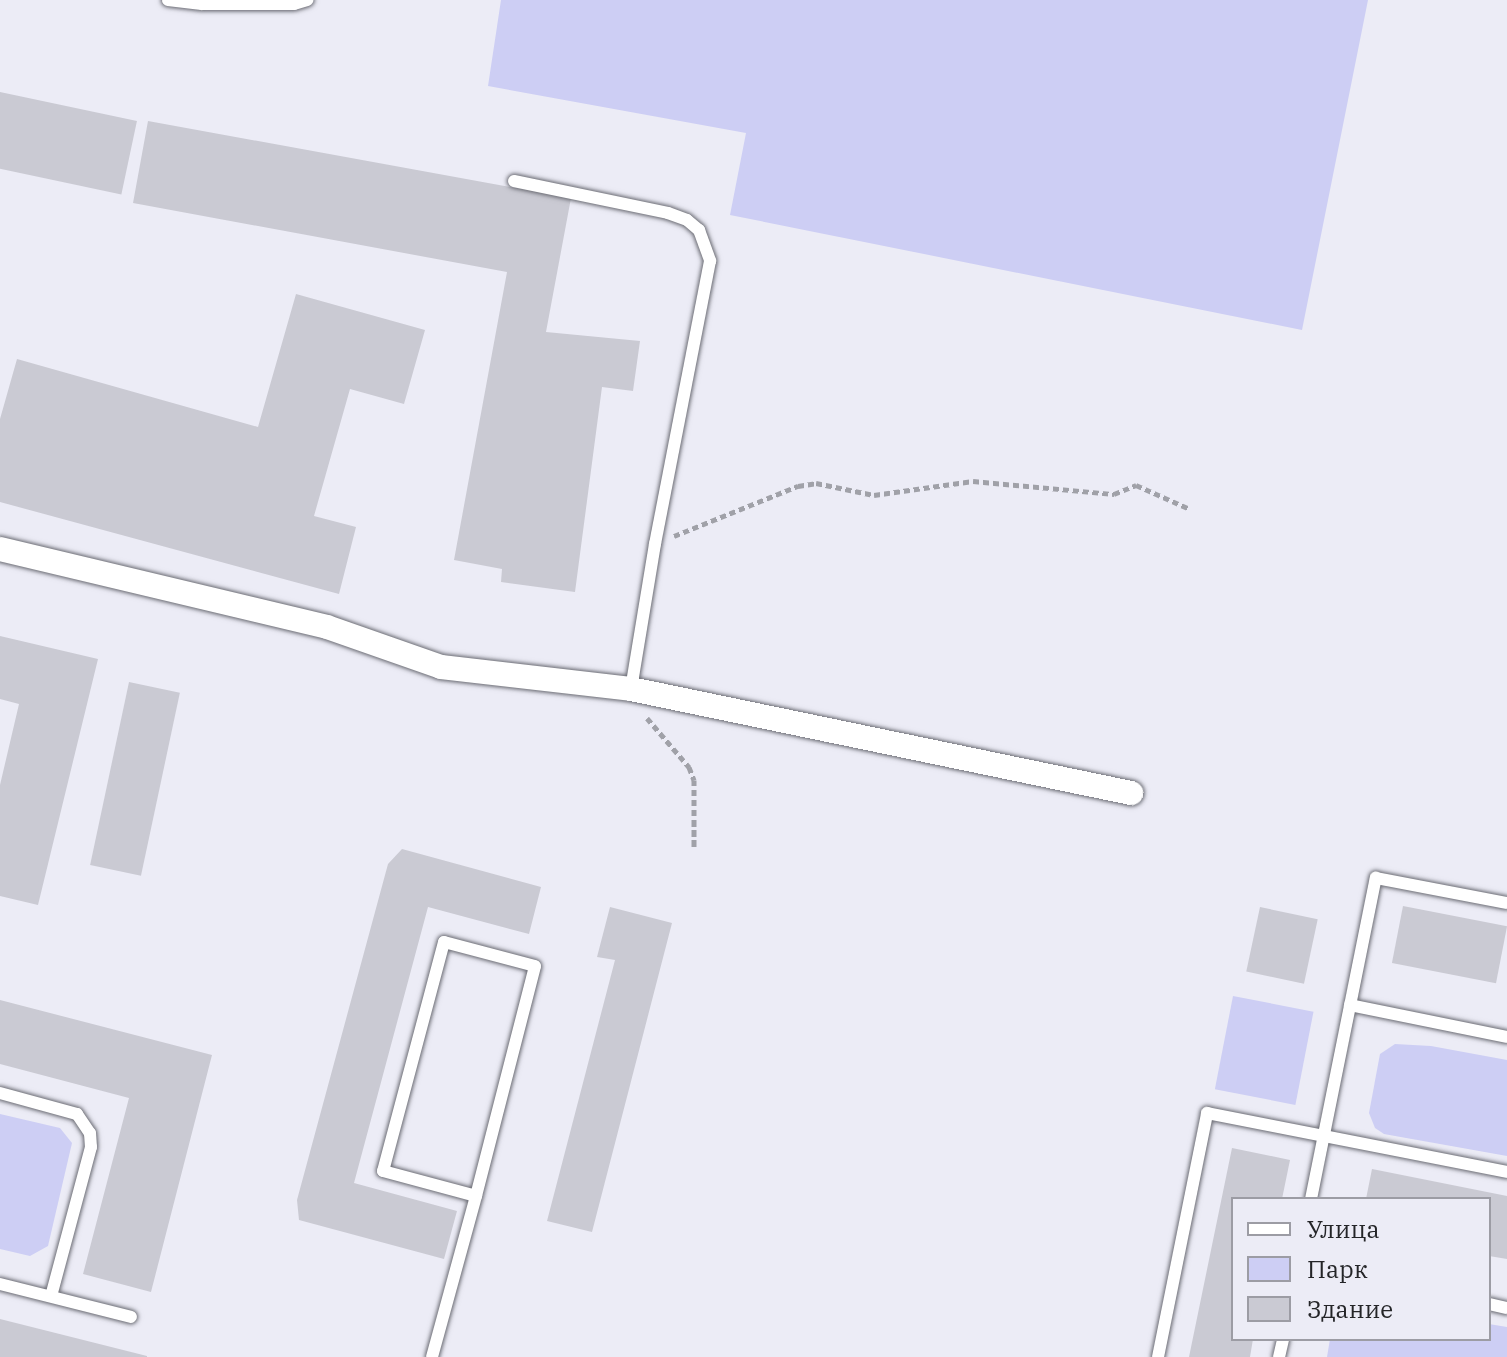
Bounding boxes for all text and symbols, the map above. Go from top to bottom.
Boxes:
legend [1231,1197,1491,1341]
text: Улица [1307,1213,1380,1245]
text: Парк [1307,1253,1368,1285]
text: Здание [1307,1293,1393,1325]

